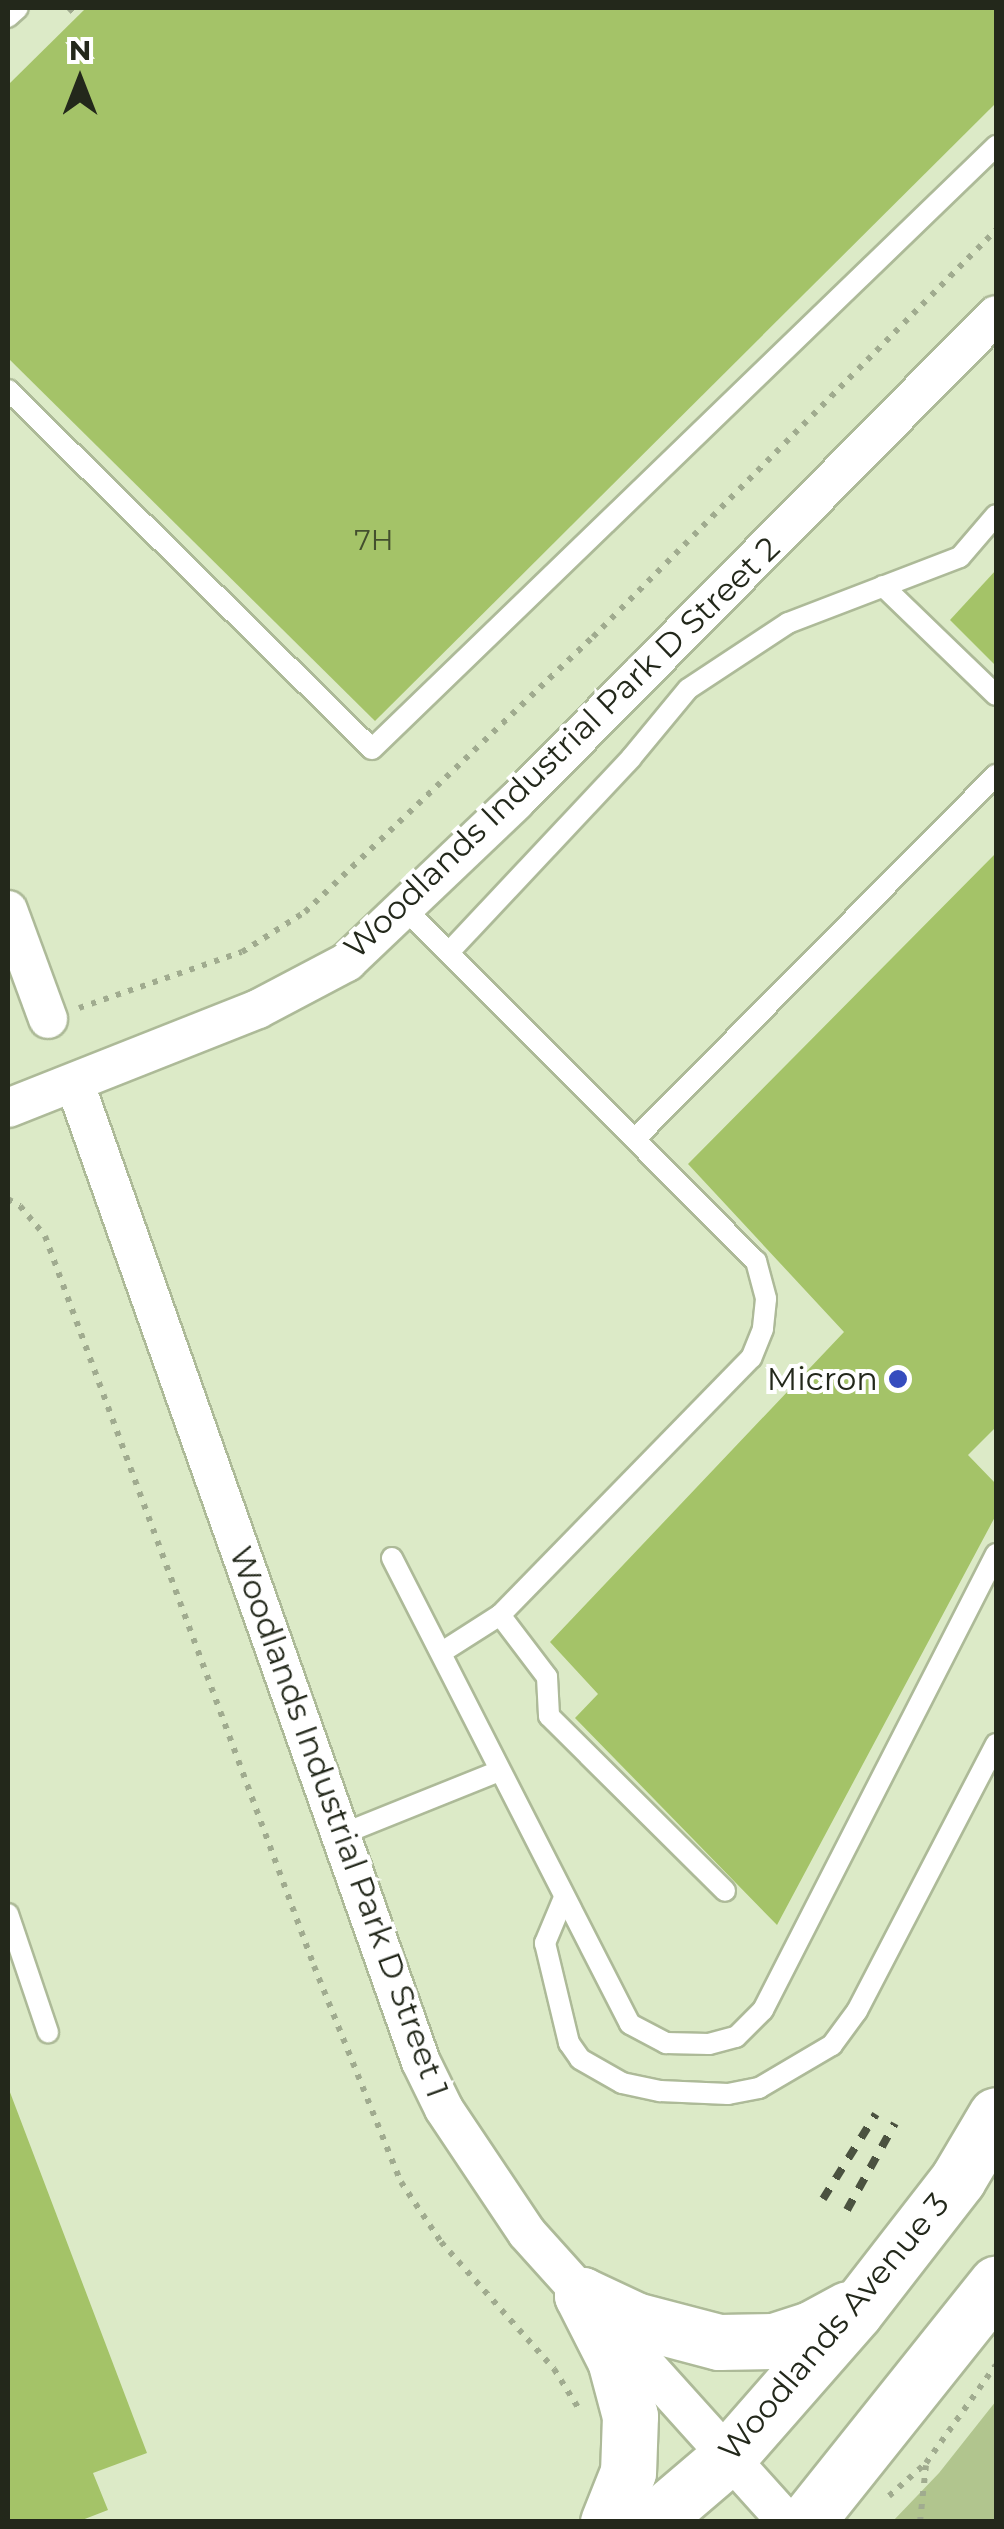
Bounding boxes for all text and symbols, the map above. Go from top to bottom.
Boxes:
north arrow [30,30,130,130]
text: N [69,33,91,67]
house number: 7H [354,523,394,557]
street label: Woodlands Industrial Park D Street 2 [336,529,788,967]
place label: Micron [767,1360,878,1398]
marker: Micron [887,1368,909,1390]
street label: Woodlands Industrial Park D Street 1 [221,1541,457,2103]
street label: Woodlands Avenue 3 [711,2185,957,2469]

